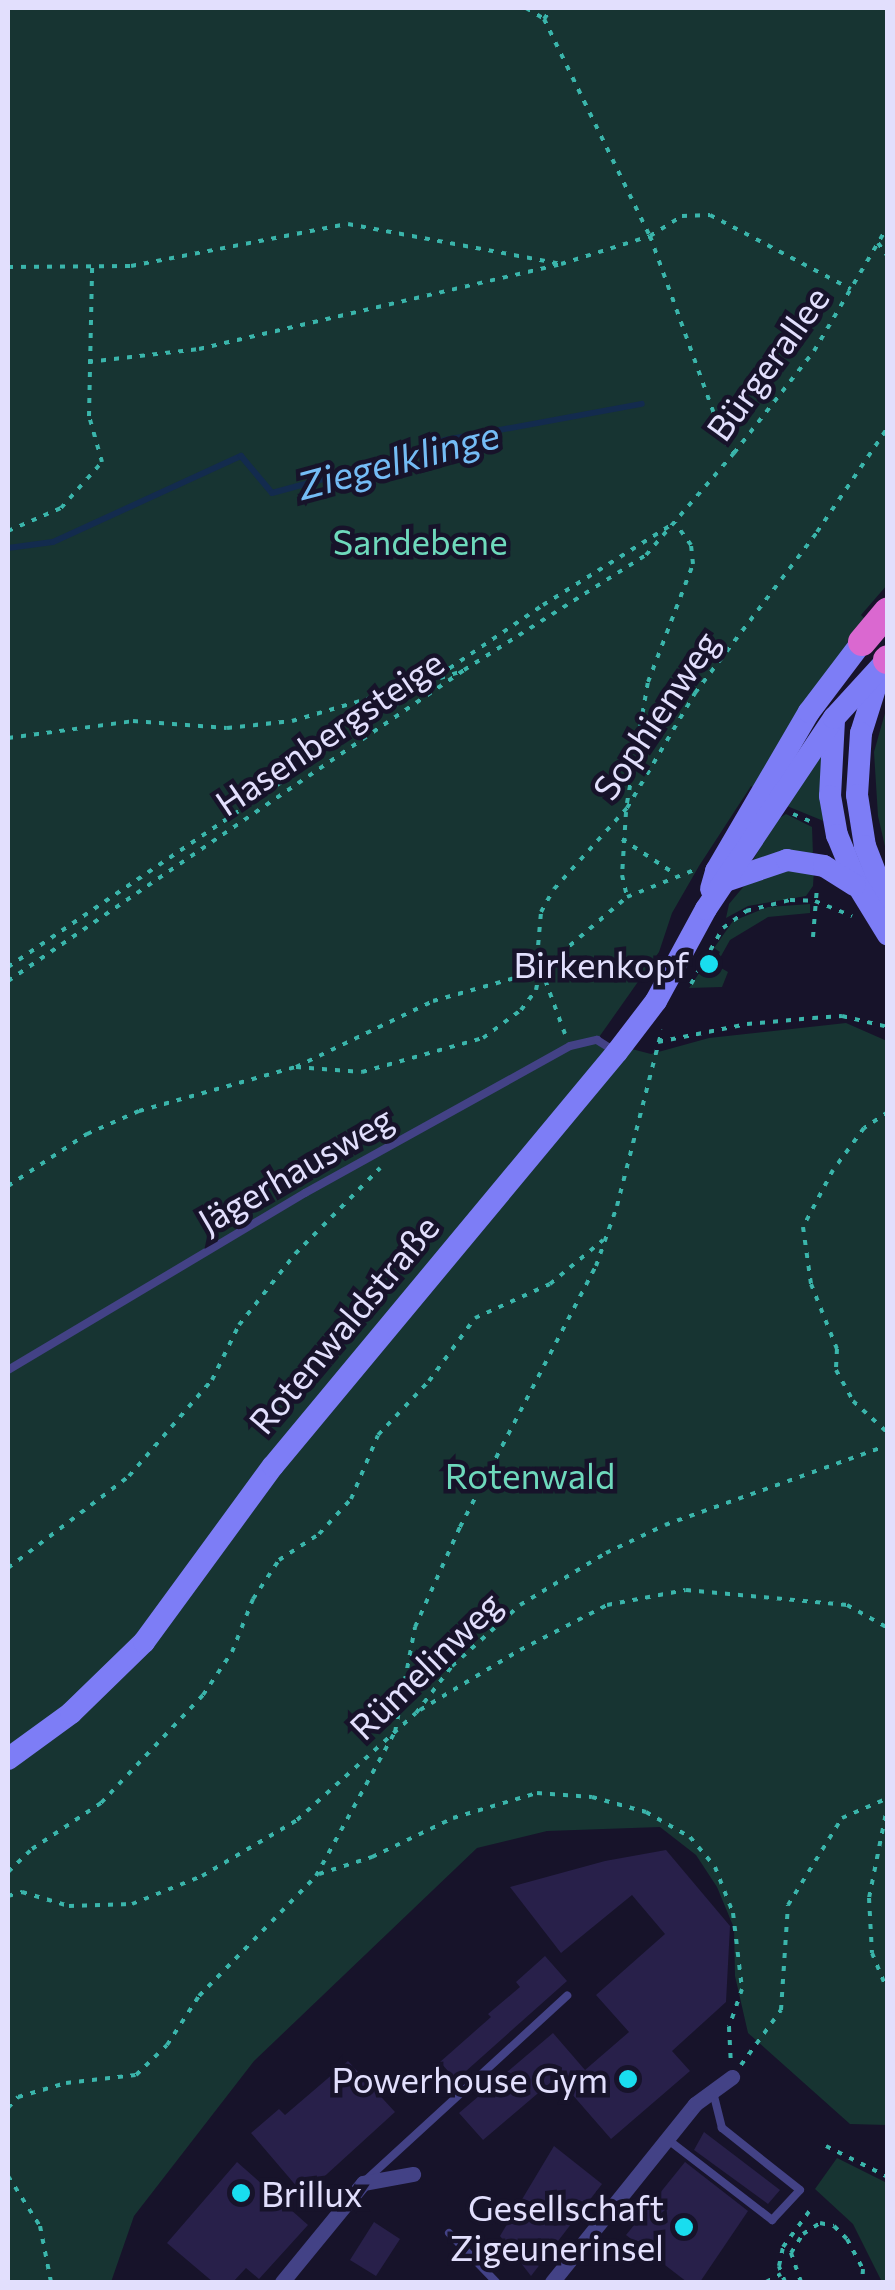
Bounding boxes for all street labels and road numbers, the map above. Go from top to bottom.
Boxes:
street label: Bürgerallee [697,278,837,448]
street label: Sophienweg [583,623,727,807]
street label: Hasenbergsteige [207,640,451,824]
street label: Jägerhausweg [190,1096,400,1242]
street label: Rotenwaldstraße [239,1206,447,1442]
street label: Rümelinweg [341,1582,509,1748]

